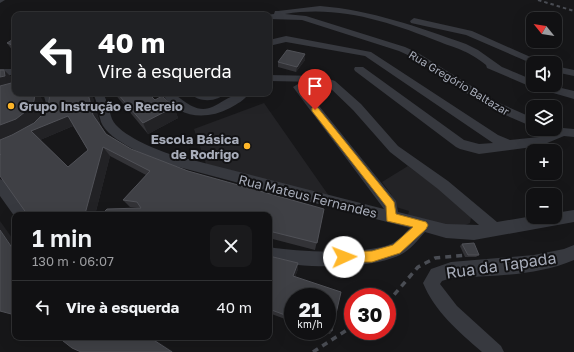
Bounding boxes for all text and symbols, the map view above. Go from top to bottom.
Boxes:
north arrow [526,12,562,48]
map controls [526,12,562,224]
text: 40 m [98,26,165,59]
icon: left [32,28,84,80]
street label: Rua Gregório Baltazar [407,47,512,118]
button: sound [526,56,562,92]
text: Vire à esquerda [98,60,232,82]
pin [298,69,332,110]
icon: arrive [304,75,326,97]
place label: Grupo Instrução e Recreio [19,98,183,114]
button: layers [526,100,562,136]
marker: Grupo Instrução e Recreio [6,101,16,111]
place label: Escola Básica de Rodrigo [151,131,239,162]
marker: Escola Básica de Rodrigo [242,141,252,151]
button: + [526,144,562,180]
street label: Rua Mateus Fernandes [237,171,379,221]
button: − [526,188,562,224]
text: 1 min [32,223,92,252]
button: close [210,225,252,267]
position arrow [323,236,365,278]
street label: Rua da Tapada [444,247,558,283]
text: 130 m · 06:07 [32,253,114,269]
speed limit sign: 30 [344,288,396,340]
icon: left [32,296,54,318]
text: 21 [299,297,321,321]
text: Vire à esquerda [66,298,179,316]
text: 40 m [217,298,252,316]
text: km/h [297,318,323,330]

